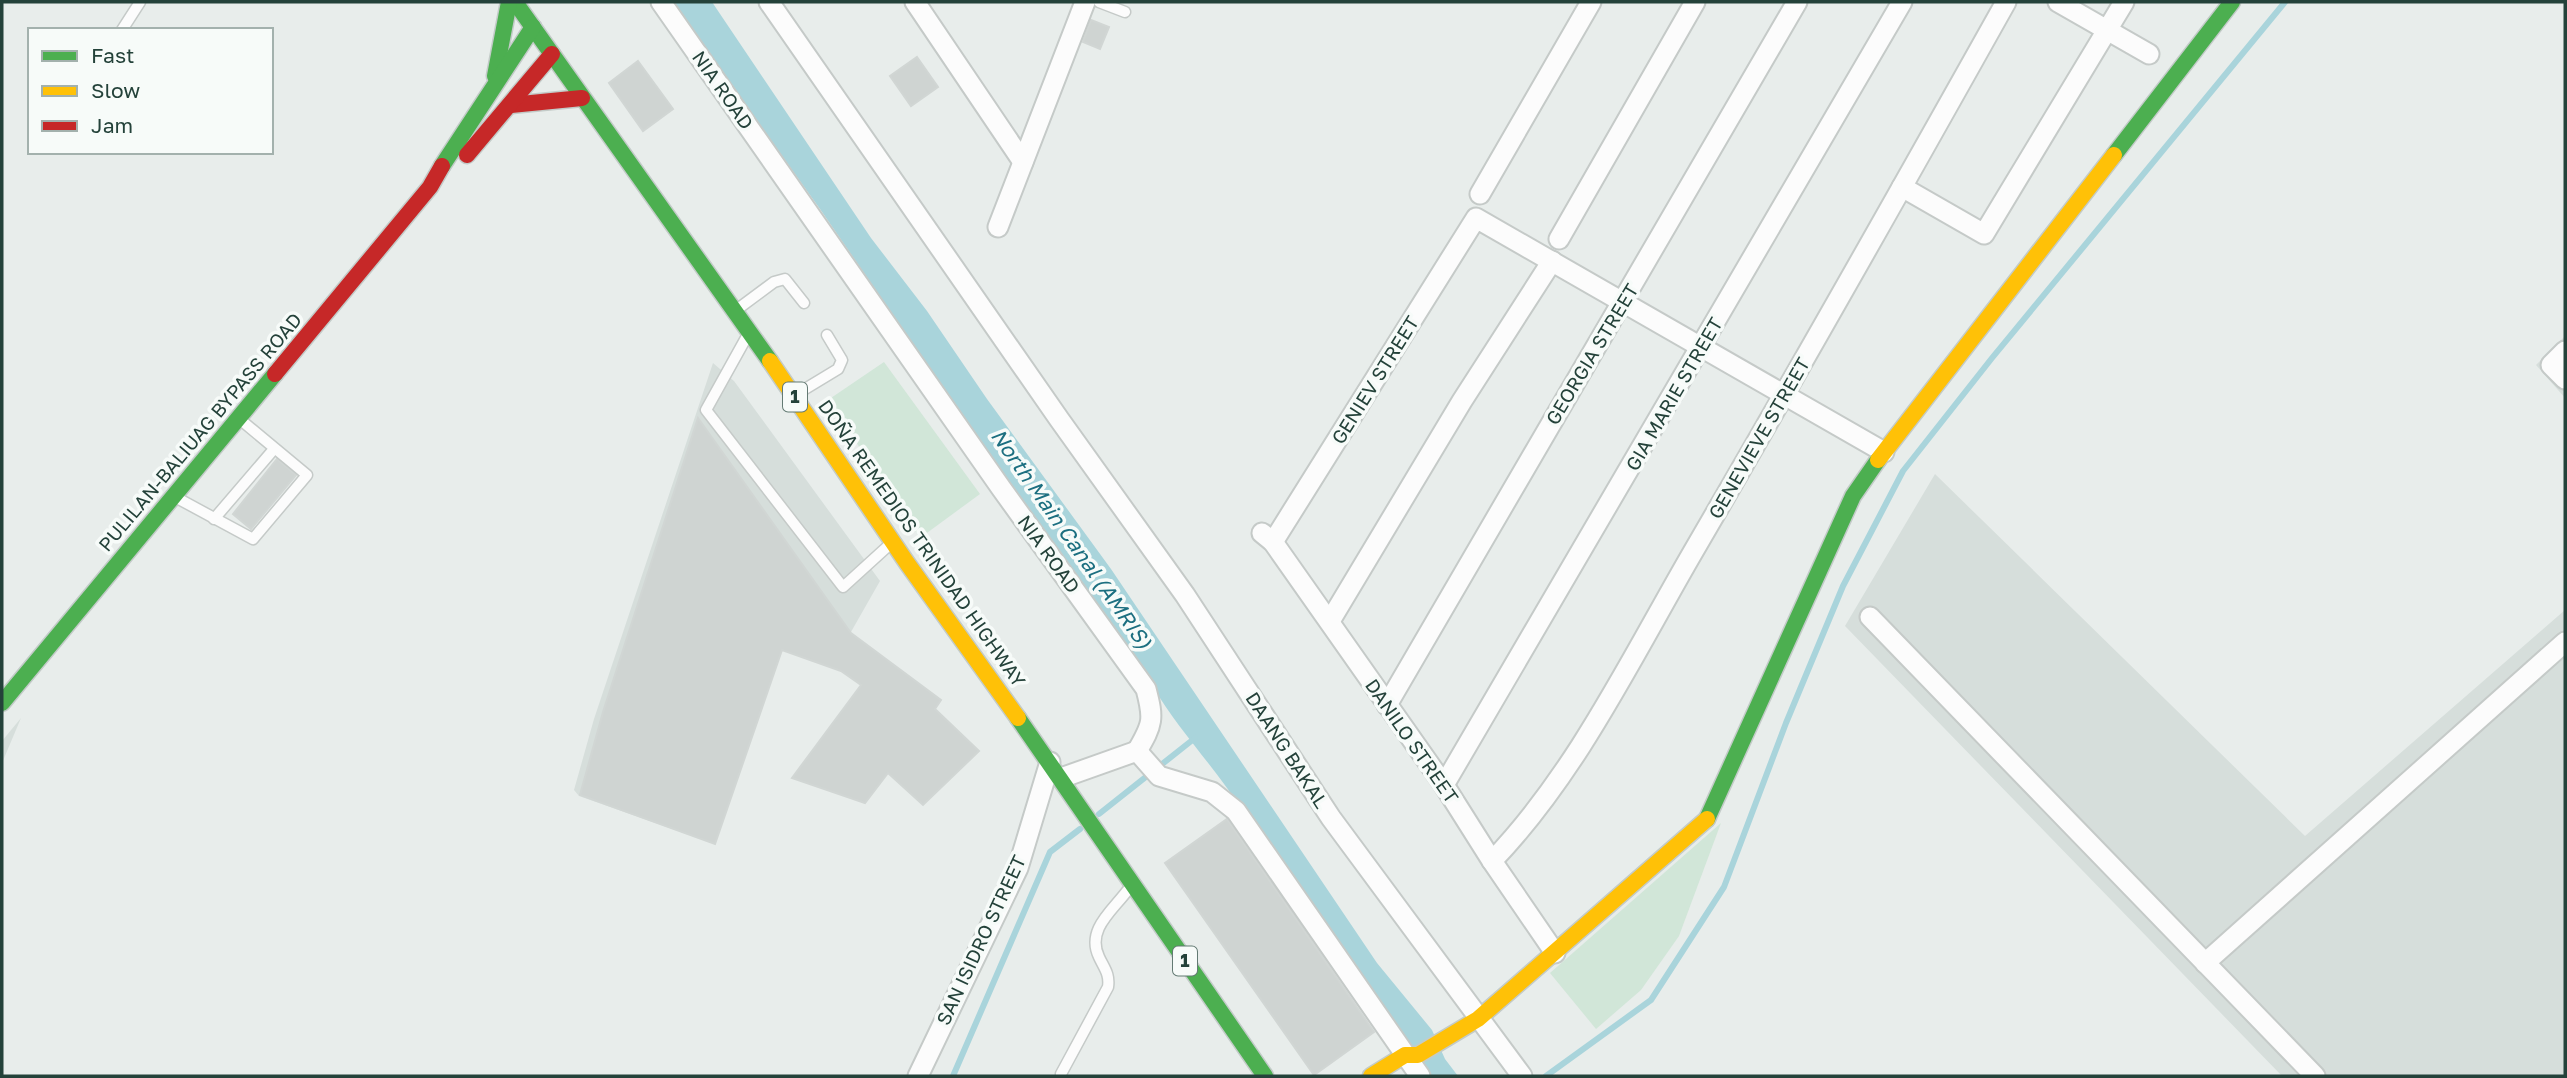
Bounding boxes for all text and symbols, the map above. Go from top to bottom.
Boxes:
legend [28,28,273,154]
text: Fast [91,42,134,68]
street label: NIA ROAD [688,46,759,133]
text: Slow [91,77,140,103]
text: Jam [91,112,133,138]
street label: GEORGIA STREET [1540,279,1643,428]
street label: PULILAN-BALIUAG BYPASS ROAD [93,308,306,555]
street label: GENIEV STREET [1326,311,1423,448]
street label: GIA MARIE STREET [1620,313,1727,474]
street label: GENEVIEVE STREET [1703,353,1814,523]
road number: 1 [783,382,807,412]
street label: DOÑA REMEDIOS TRINIDAD HIGHWAY [814,395,1031,691]
water label: North Main Canal (AMRIS) [986,423,1158,654]
street label: NIA ROAD [1013,510,1085,597]
street label: DANILO STREET [1361,674,1464,808]
street label: DAANG BAKAL [1241,687,1334,812]
street label: SAN ISIDRO STREET [931,851,1030,1028]
road number: 1 [1173,946,1197,976]

